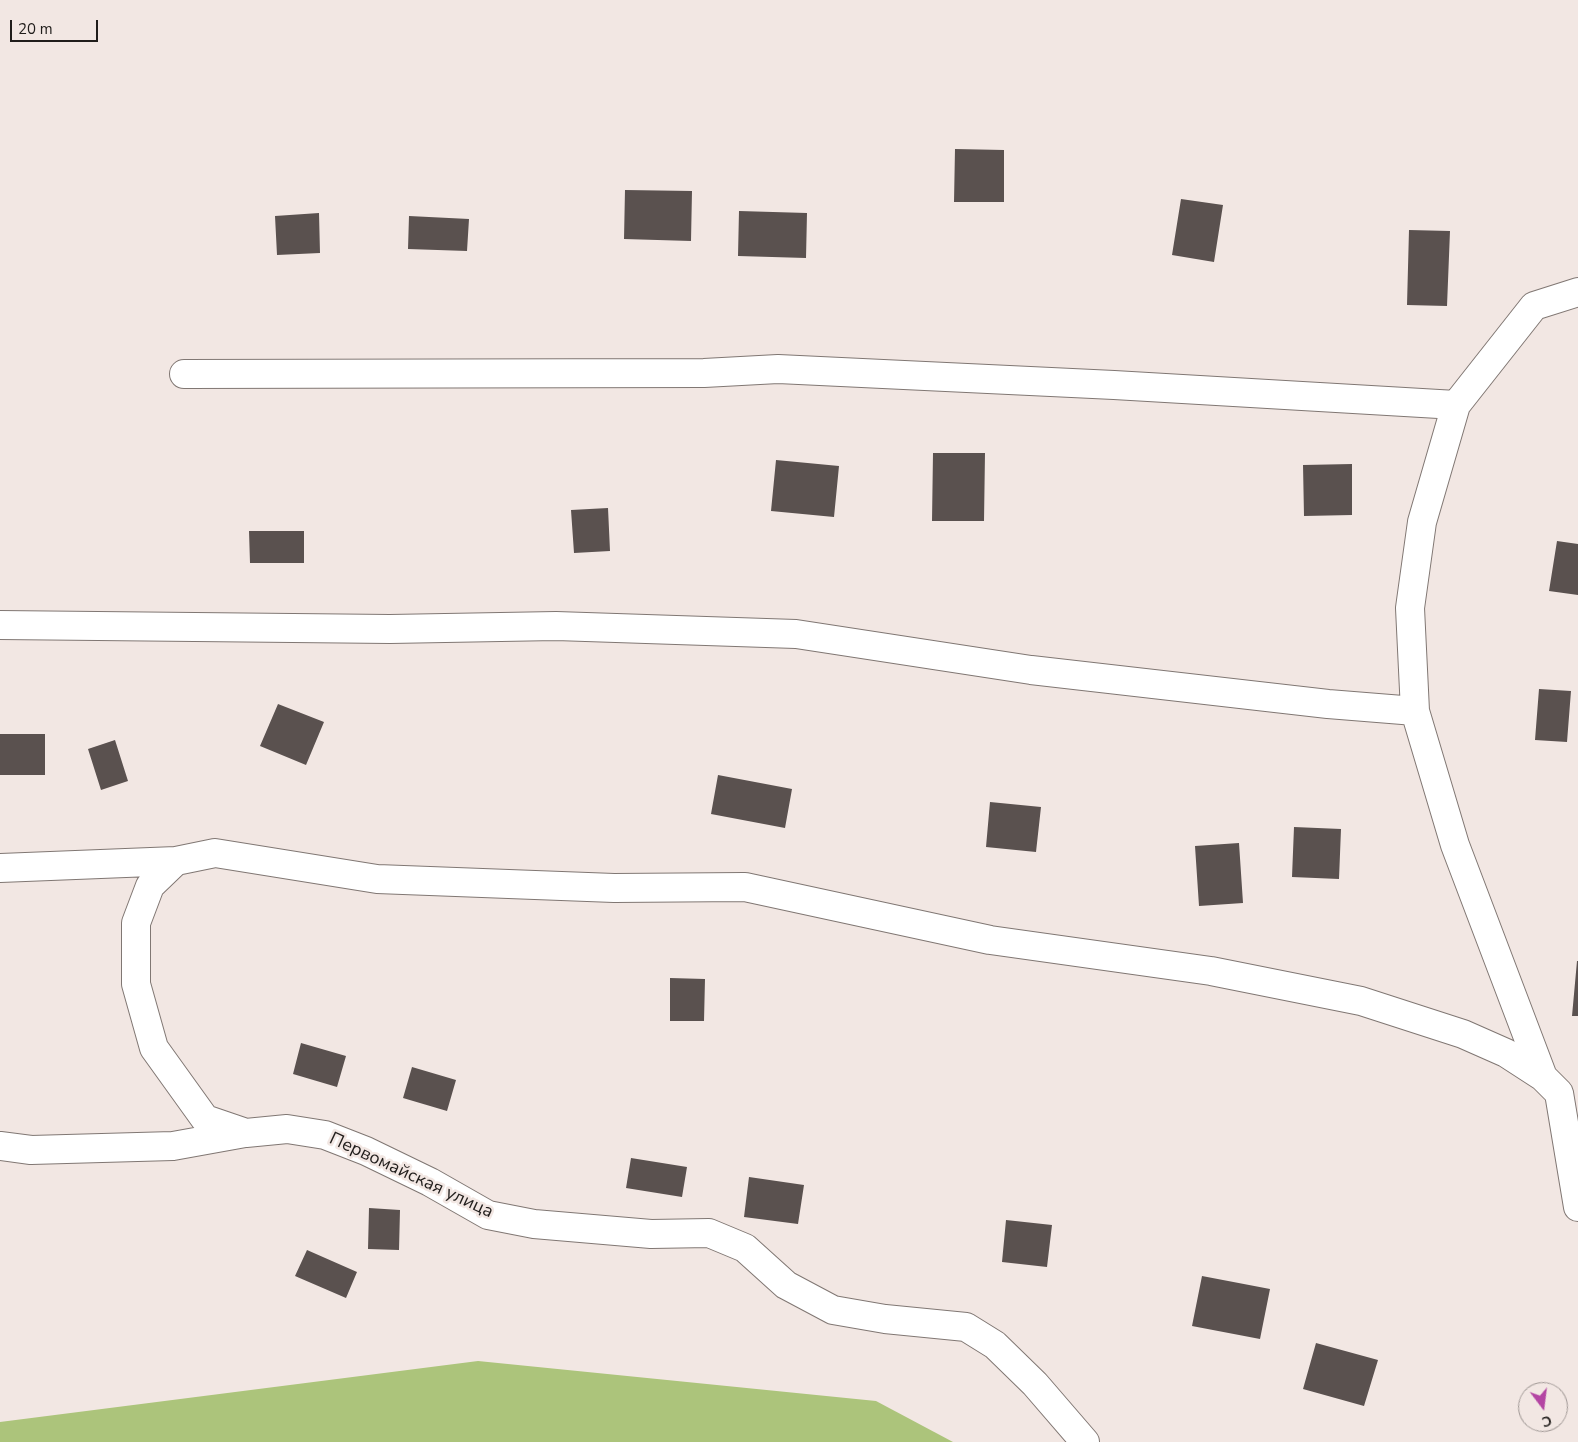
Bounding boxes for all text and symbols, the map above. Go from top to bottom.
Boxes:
scale bar [12,10,100,42]
text: 20 m [18,19,53,39]
street label: Первомайская улица [326,1129,496,1223]
north arrow [1518,1382,1568,1432]
text: С [1540,1411,1554,1431]

